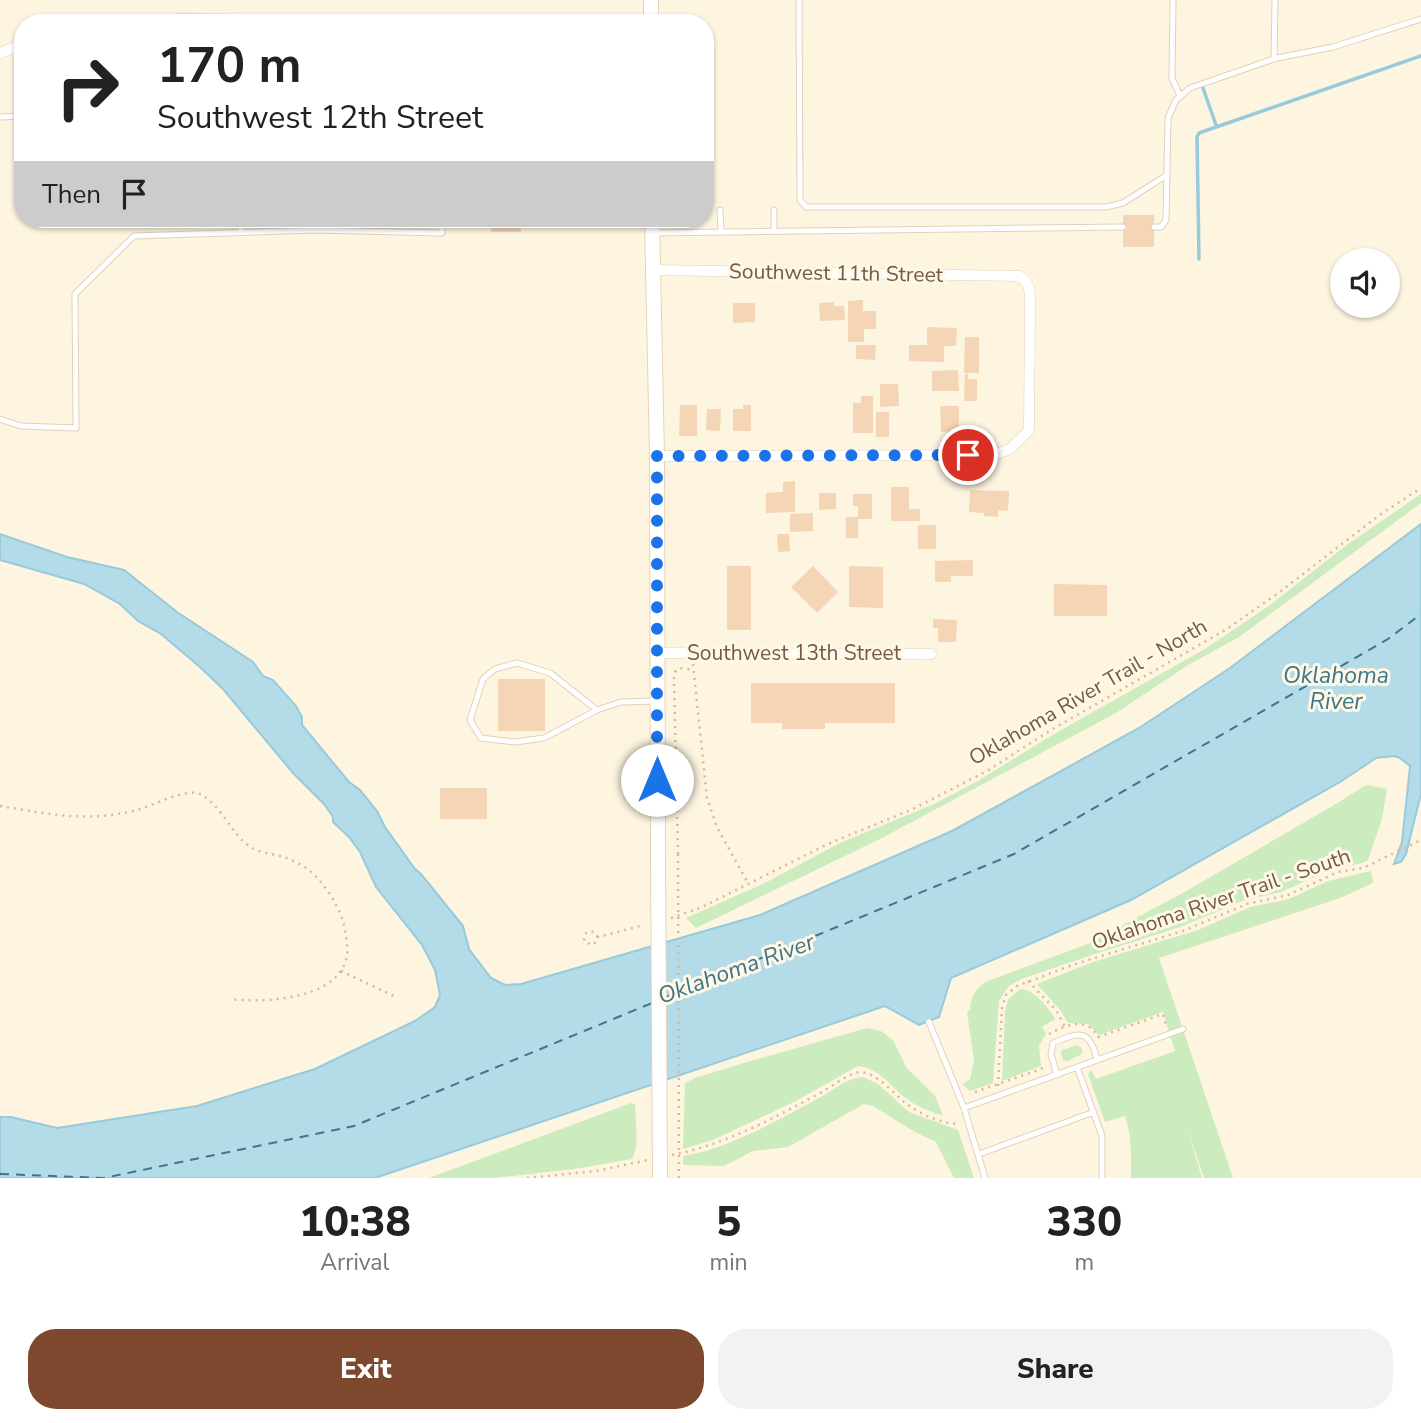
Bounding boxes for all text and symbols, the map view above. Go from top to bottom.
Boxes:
text: 170 m [157,32,301,99]
icon: right [42,42,133,133]
text: Southwest 12th Street [157,96,483,139]
icon: arrive [115,175,153,213]
text: Then [42,177,101,212]
map controls [1330,248,1400,318]
button: sound [1330,248,1400,318]
street label: Southwest 11th Street [729,257,944,289]
pin [938,425,998,485]
icon: arrive [949,436,987,474]
street label: Oklahoma River Trail - North [964,612,1212,772]
street label: Southwest 13th Street [687,639,902,667]
water label: Oklahoma River [1283,660,1389,717]
position arrow [620,743,694,817]
street label: Oklahoma River Trail - South [1088,842,1354,956]
water label: Oklahoma River [653,926,819,1012]
text: 10:38 [299,1194,411,1251]
text: 5 [716,1194,741,1251]
text: 330 [1047,1194,1122,1251]
text: Arrival [320,1247,389,1278]
text: min [710,1247,748,1278]
text: m [1074,1247,1094,1278]
button: Exit [28,1329,704,1409]
button: Share [718,1329,1393,1409]

